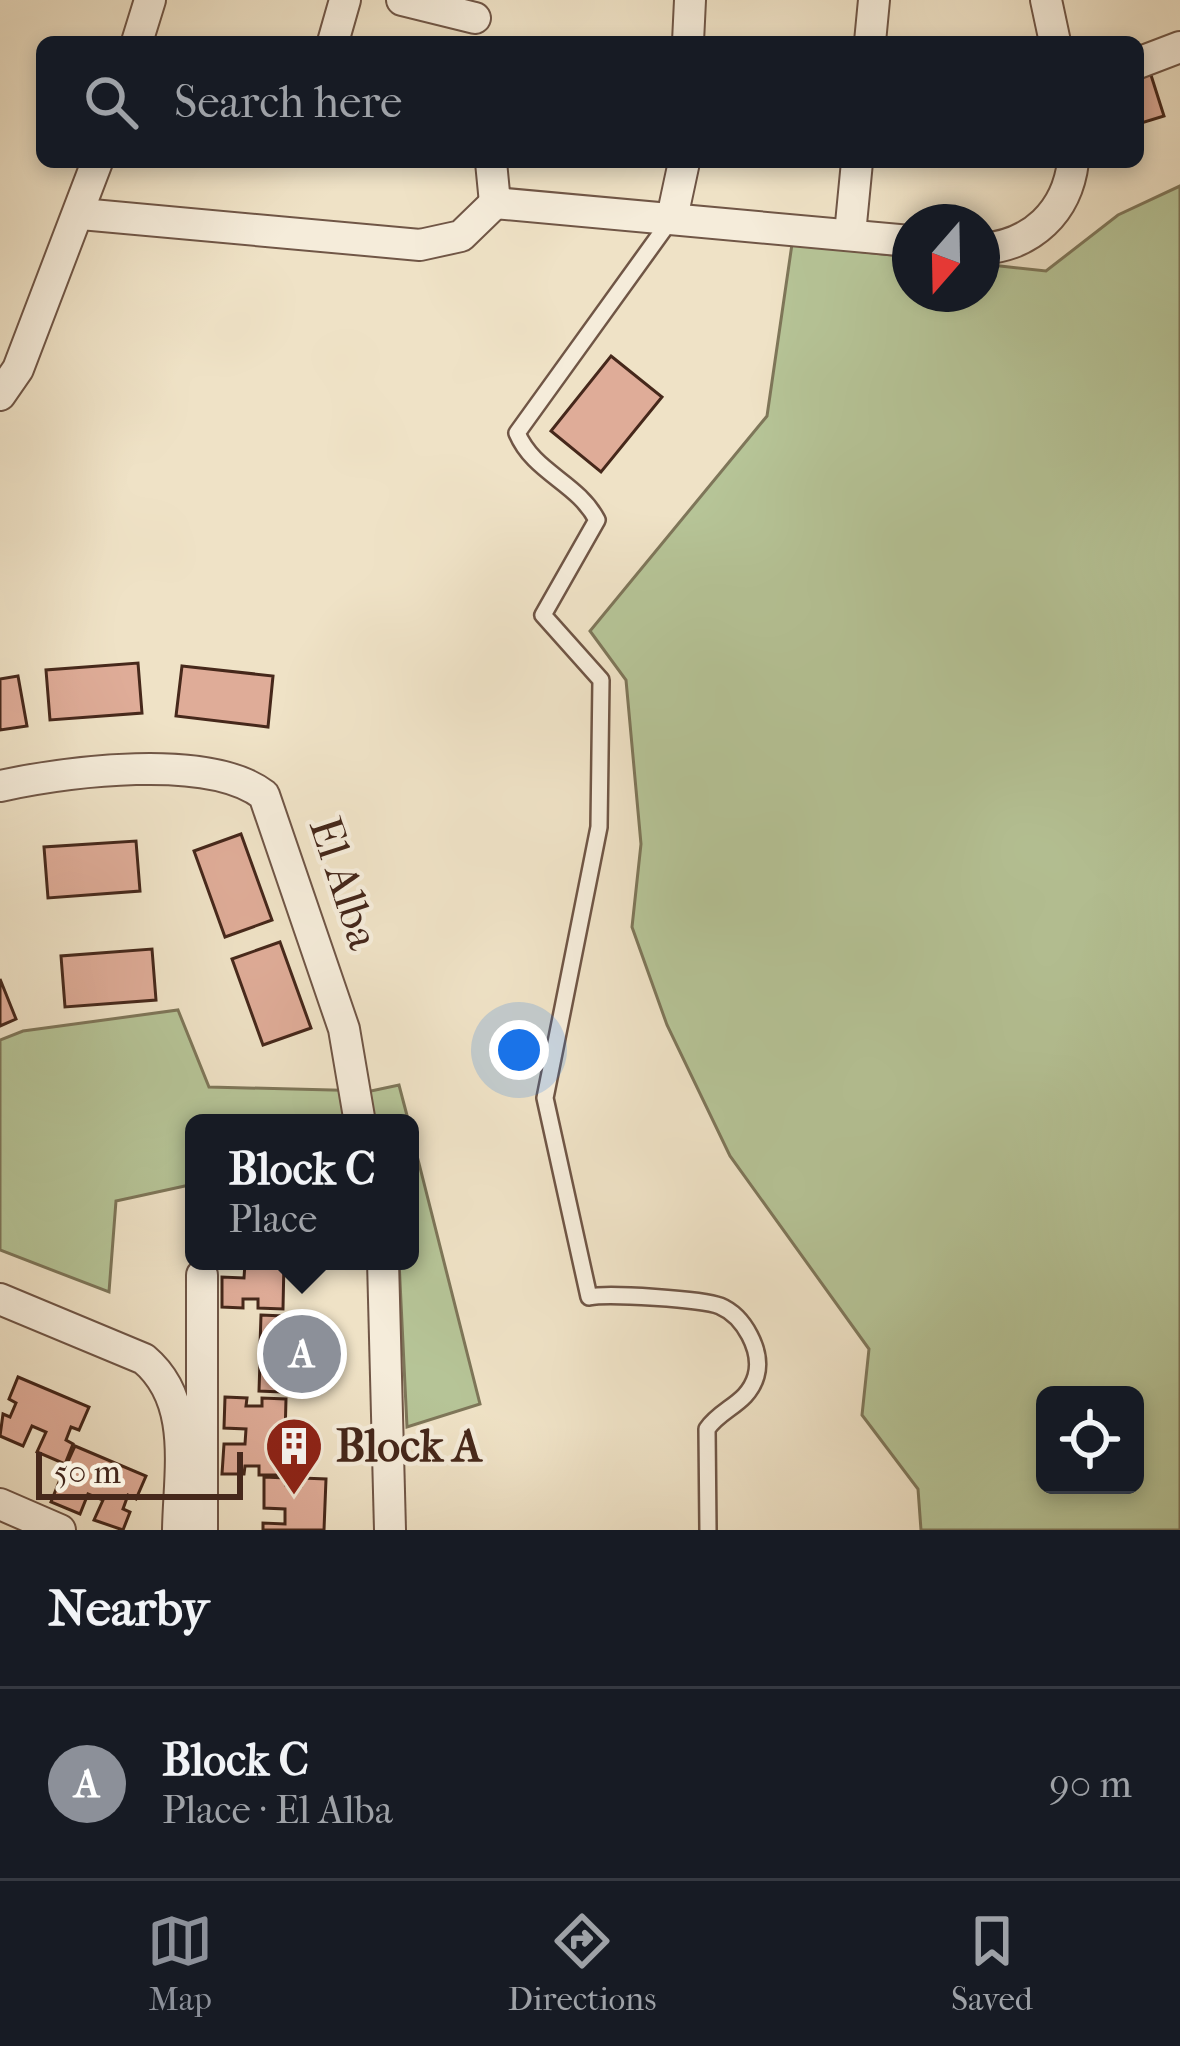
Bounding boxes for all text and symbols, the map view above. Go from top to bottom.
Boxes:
search box [36,36,1144,168]
icon: search [78,69,144,135]
text: Search here [174,76,402,129]
north arrow [892,204,1000,312]
street label: El Alba [298,810,390,957]
your location [489,1020,549,1080]
popup [185,1114,419,1270]
text: Block C [228,1143,376,1196]
text: Place [228,1196,317,1242]
pin: A [263,1309,341,1399]
map controls [1036,1386,1144,1494]
button: locate [1036,1386,1144,1494]
building icon: Block A [263,1415,325,1497]
place label: Block A [336,1420,484,1473]
scale bar [36,1446,243,1499]
text: 50 m [54,1453,121,1492]
text: Nearby [48,1578,209,1638]
text: Block C [162,1734,309,1787]
text: A [74,1761,100,1807]
text: 90 m [1049,1761,1132,1807]
text: Place · El Alba [162,1787,393,1833]
tab: Map [147,1908,213,2019]
tab: Directions [508,1908,656,2019]
tab: Saved [951,1908,1033,2019]

